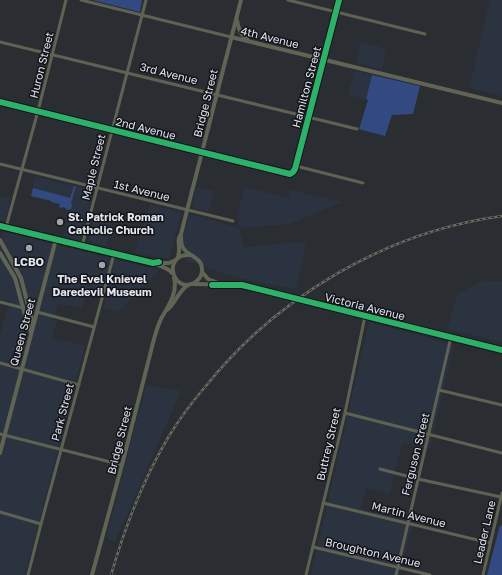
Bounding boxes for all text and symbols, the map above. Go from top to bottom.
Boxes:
street label: 4th Avenue [240,23,300,51]
street label: Huron Street [26,30,56,100]
street label: Hamilton Street [289,45,323,129]
street label: 3rd Avenue [139,60,199,86]
street label: Bridge Street [190,68,220,138]
street label: 2nd Avenue [115,114,177,142]
street label: Maple Street [79,133,107,201]
street label: 1st Avenue [113,177,171,203]
place label: St. Patrick Roman Catholic Church [68,210,164,236]
marker: St. Patrick Roman Catholic Church [55,217,65,227]
marker: LCBO [24,243,34,253]
place label: LCBO [14,255,44,268]
marker: The Evel Knievel Daredevil Museum [97,260,107,270]
place label: The Evel Knievel Daredevil Museum [52,272,152,298]
street label: Victoria Avenue [323,290,407,322]
street label: Queen Street [7,297,37,367]
street label: Park Street [48,382,76,442]
street label: Bridge Street [104,405,134,475]
street label: Buttrey Street [313,406,343,482]
street label: Ferguson Street [398,411,432,497]
street label: Martin Avenue [371,499,447,529]
street label: Leader Lane [470,499,498,565]
street label: Broughton Avenue [324,535,422,569]

